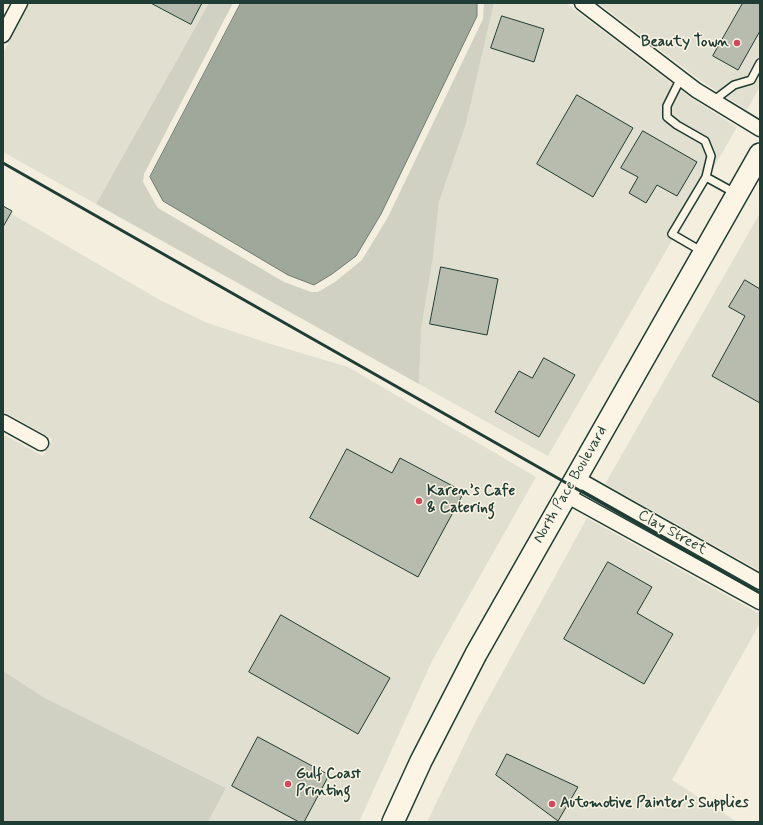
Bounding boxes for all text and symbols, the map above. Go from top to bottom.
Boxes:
place label: Beauty Town [641,34,729,52]
marker: Beauty Town [732,38,742,48]
street label: North Pace Boulevard [530,423,612,547]
place label: Karen’s Cafe & Catering [427,483,515,518]
marker: Karen’s Cafe & Catering [414,496,424,506]
street label: Clay Street [634,507,710,559]
place label: Gulf Coast Printing [296,766,361,801]
marker: Gulf Coast Printing [283,779,293,789]
place label: Automotive Painter's Supplies [560,795,749,813]
marker: Automotive Painter's Supplies [547,799,557,809]

